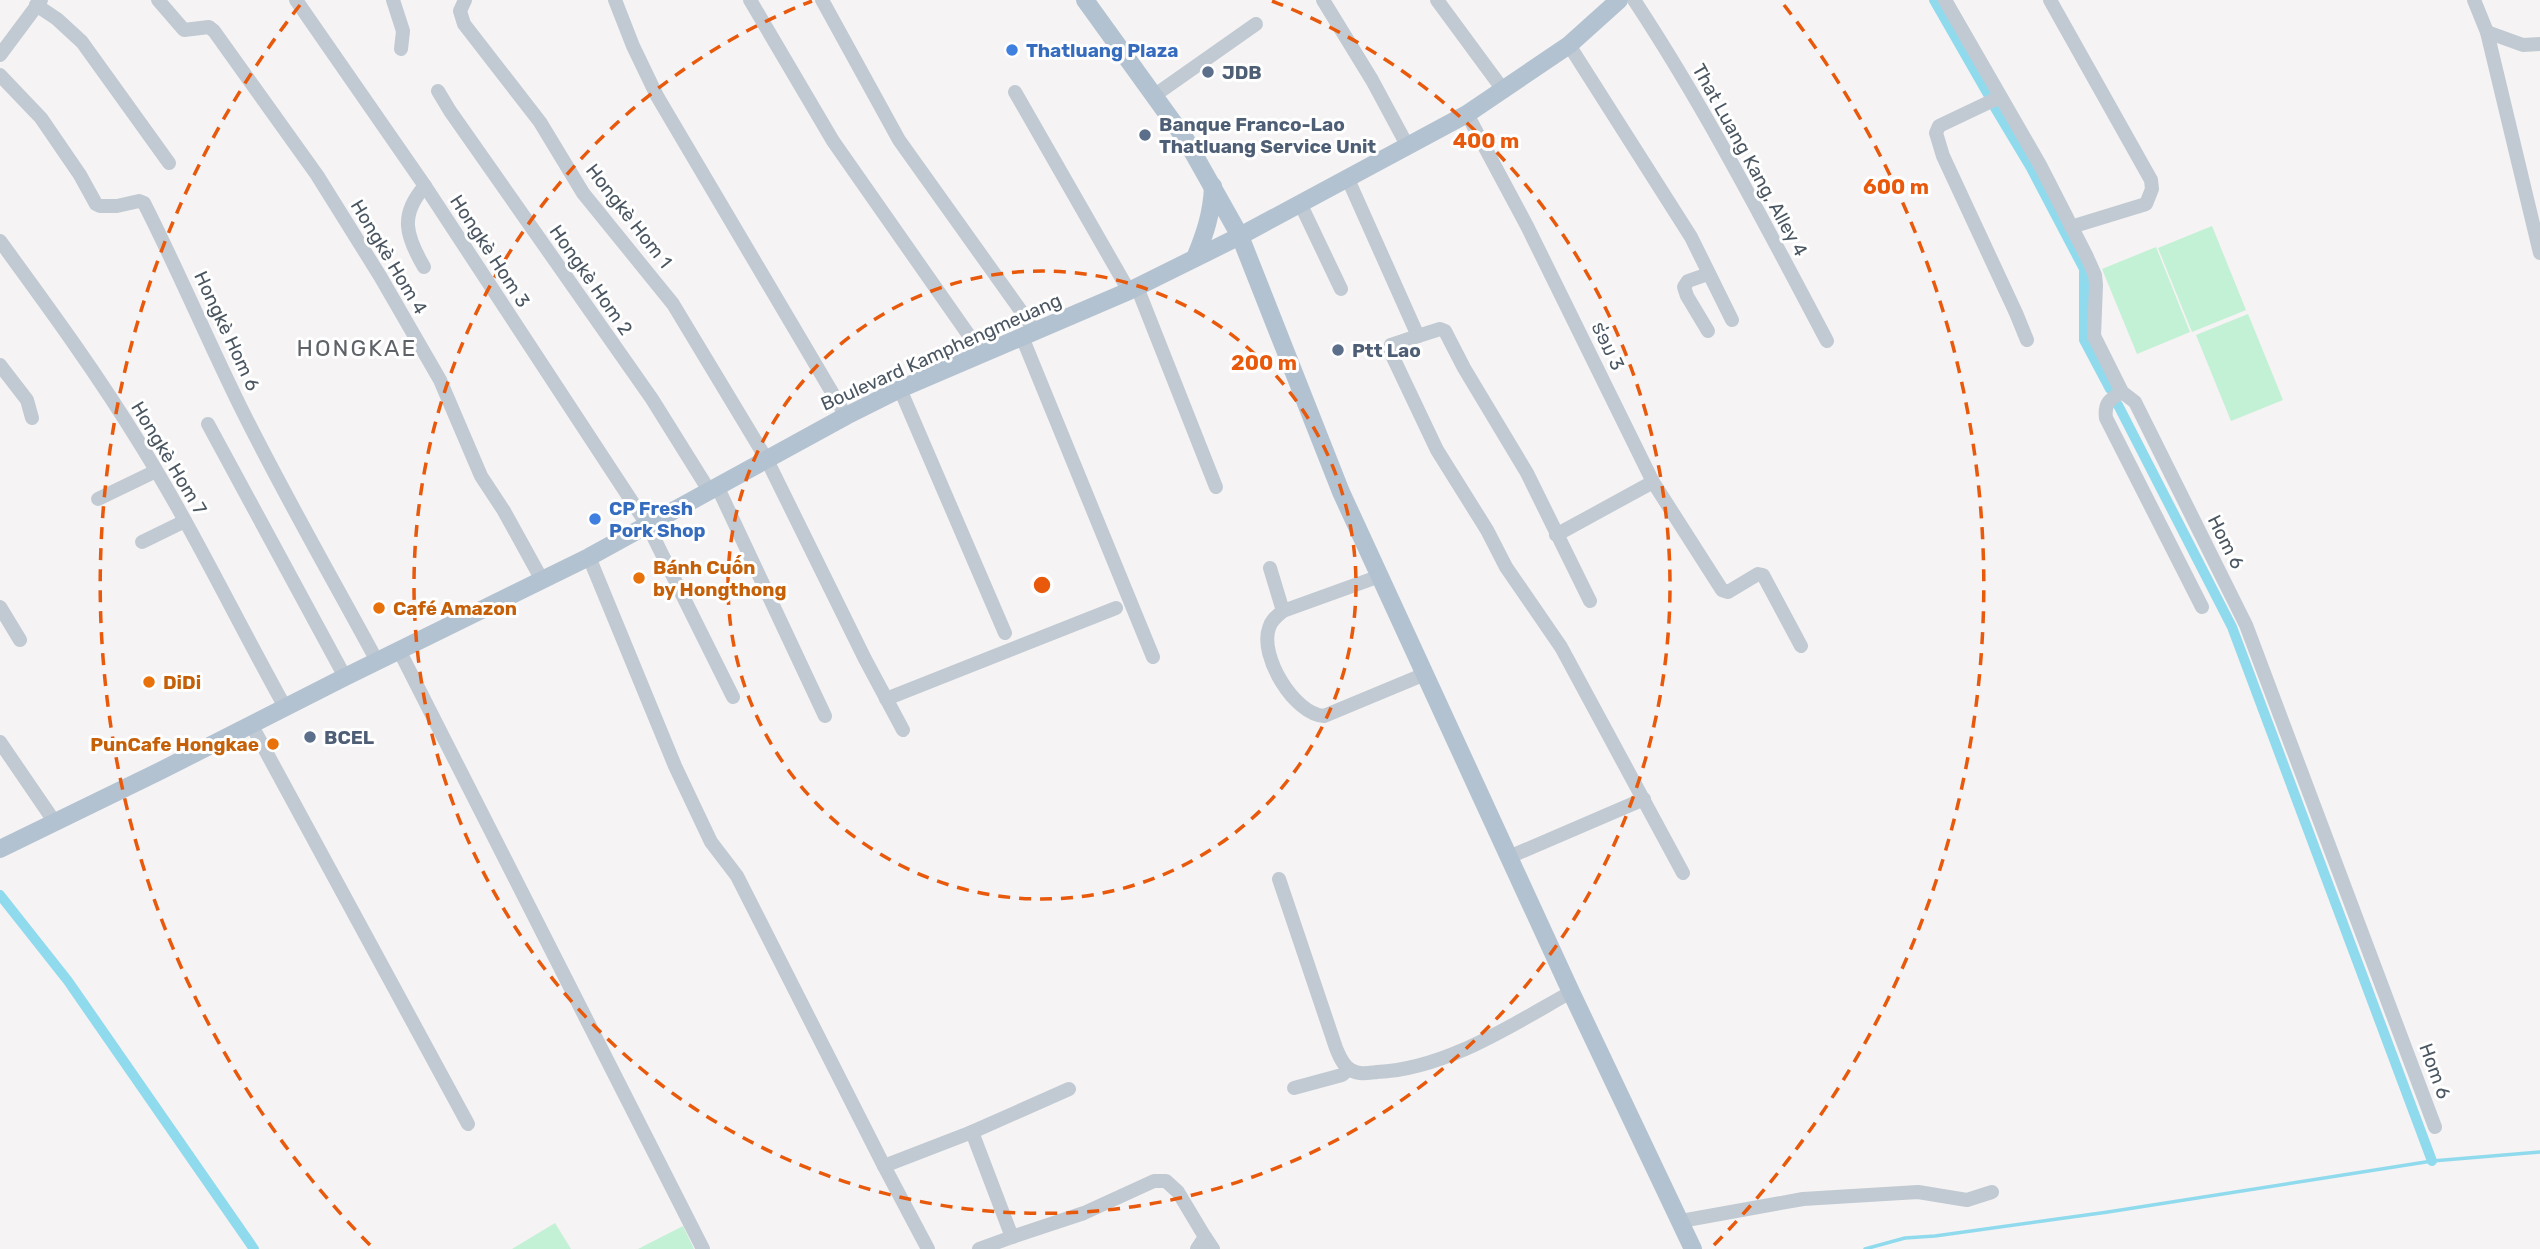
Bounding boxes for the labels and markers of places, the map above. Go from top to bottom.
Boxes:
place label: Thatluang Plaza [1026,39,1178,62]
marker: Thatluang Plaza [1004,42,1020,58]
place label: JDB [1222,61,1262,84]
marker: JDB [1200,64,1216,80]
place label: Banque Franco-Lao Thatluang Service Unit [1159,113,1376,158]
marker: Banque Franco-Lao Thatluang Service Unit [1137,127,1153,143]
place label: Ptt Lao [1352,339,1421,362]
marker: Ptt Lao [1330,342,1346,358]
place label: CP Fresh Pork Shop [609,497,706,542]
marker: CP Fresh Pork Shop [587,511,603,527]
place label: Bánh Cuốn by Hongthong [653,555,787,601]
marker: Bánh Cuốn by Hongthong [631,570,647,586]
centre of rings [1030,573,1054,597]
place label: Café Amazon [393,597,517,620]
marker: Café Amazon [371,600,387,616]
place label: DiDi [163,671,201,694]
marker: DiDi [141,674,157,690]
place label: BCEL [324,726,375,749]
marker: BCEL [302,729,318,745]
place label: PunCafe Hongkae [90,733,259,756]
marker: PunCafe Hongkae [265,736,281,752]

